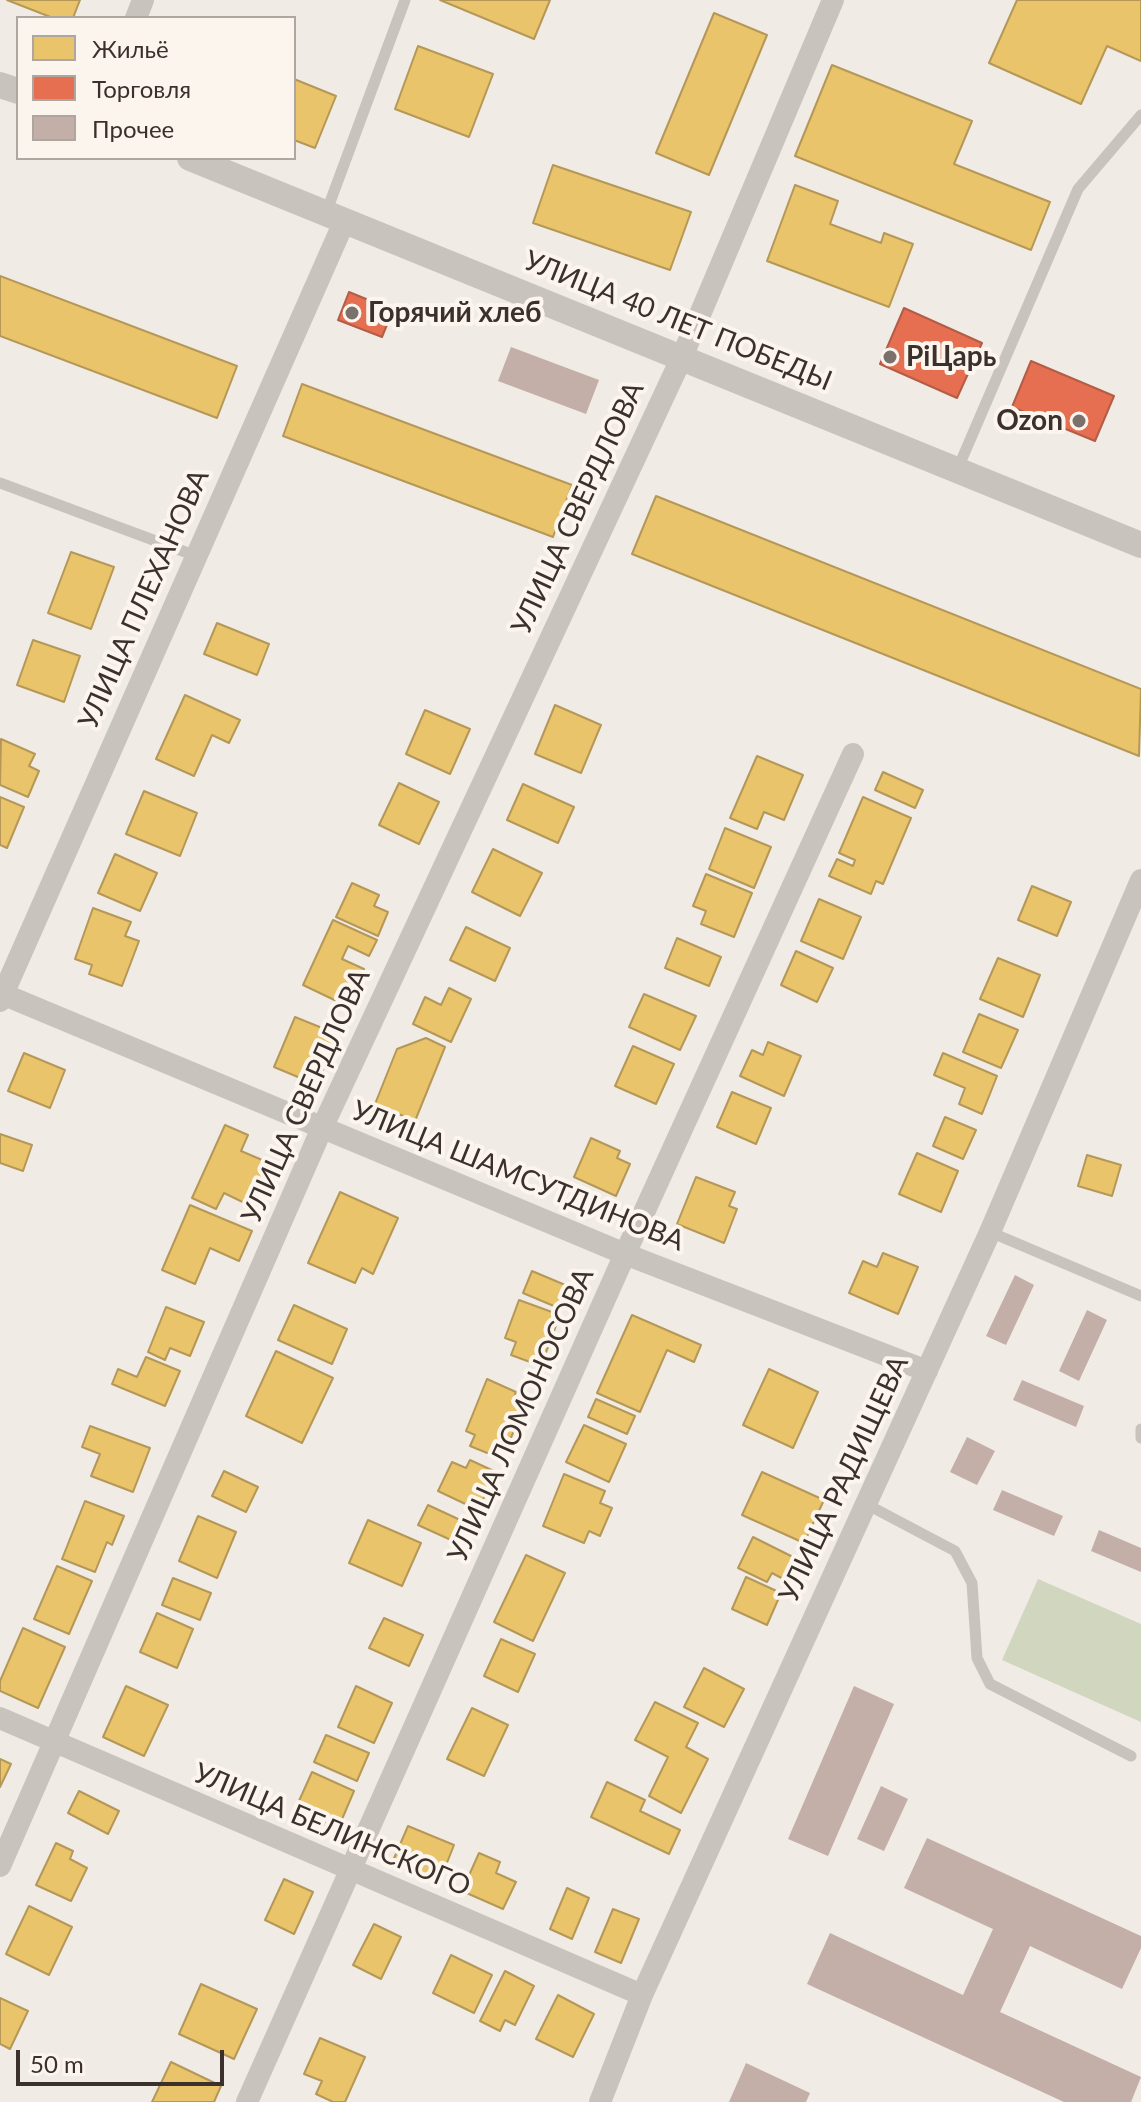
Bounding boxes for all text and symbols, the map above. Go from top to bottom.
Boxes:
legend [16,16,296,160]
text: Жильё [92,34,169,63]
text: Торговля [92,74,191,103]
text: Прочее [92,114,174,143]
street label: УЛИЦА 40 ЛЕТ ПОБЕДЫ [519,244,837,398]
place label: Горячий хлеб [368,296,541,330]
marker: Горячий хлеб [343,304,361,322]
place label: PiЦарь [906,340,996,374]
marker: PiЦарь [881,348,899,366]
street label: УЛИЦА СВЕРДЛОВА [505,376,651,640]
place label: Ozon [996,404,1063,438]
marker: Ozon [1070,412,1088,430]
street label: УЛИЦА ПЛЕХАНОВА [72,464,216,734]
street label: УЛИЦА СВЕРДЛОВА [235,964,377,1228]
street label: УЛИЦА ШАМСУТДИНОВА [347,1094,689,1258]
street label: УЛИЦА ЛОМОНОСОВА [441,1263,601,1567]
street label: УЛИЦА РАДИЩЕВА [772,1351,916,1607]
street label: УЛИЦА БЕЛИНСКОГО [188,1756,476,1904]
scale bar [20,2034,228,2084]
text: 50 m [30,2049,84,2078]

